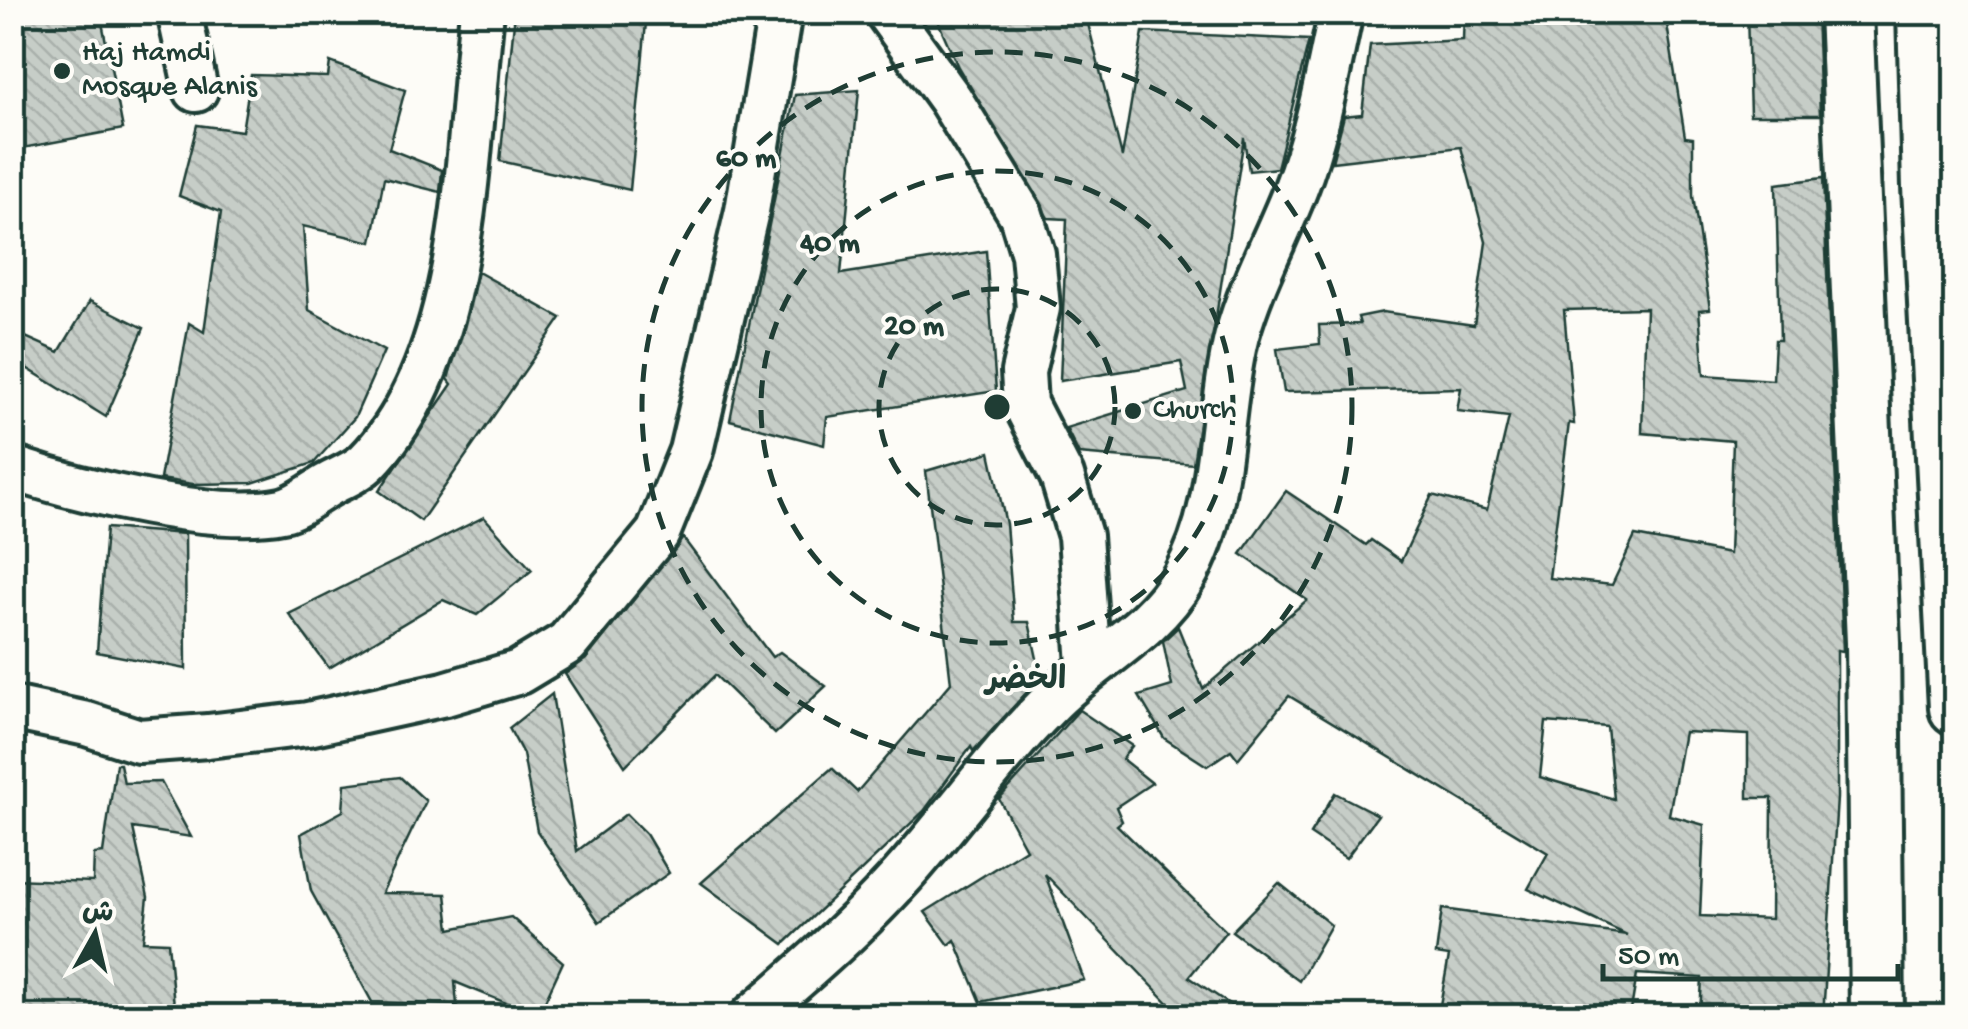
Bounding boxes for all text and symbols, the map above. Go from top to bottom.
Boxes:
place label: Haj Hamdi Mosque Alanis [82,37,258,106]
marker: Haj Hamdi Mosque Alanis [51,60,73,82]
text: 60 m [716,143,777,178]
text: 40 m [799,228,861,263]
text: 20 m [884,311,945,346]
centre of rings [979,389,1015,425]
place label: Church [1153,394,1236,429]
marker: Church [1122,400,1144,422]
district label: الخضر [983,663,1066,701]
north arrow [45,884,145,984]
text: ش [80,895,115,932]
scale bar [1603,919,1898,981]
text: 50 m [1618,941,1679,976]

